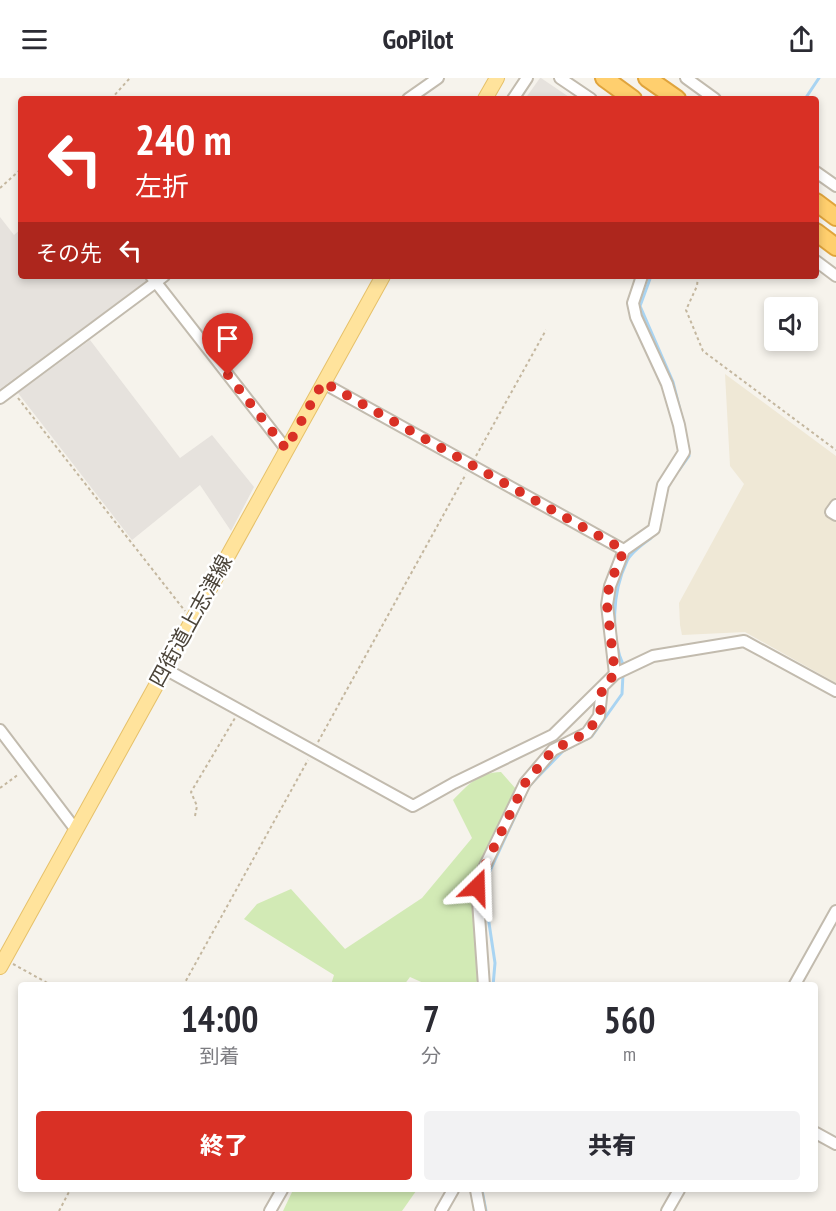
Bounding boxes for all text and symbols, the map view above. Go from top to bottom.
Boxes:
text: GoPilot [383,22,453,56]
icon: menu [18,23,51,56]
icon: share [785,23,818,56]
text: 240 m [135,112,232,167]
icon: left [36,120,114,198]
text: 左折 [135,169,189,203]
icon: left [114,234,147,267]
text: その先 [36,239,102,267]
map controls [764,297,818,351]
button: sound [764,297,818,351]
pin [202,313,253,375]
icon: arrive [211,322,244,355]
street label: 四街道上志津線 [143,550,238,692]
position arrow [445,855,509,919]
text: 14:00 [181,995,259,1042]
text: 7 [423,995,440,1042]
text: 560 [604,996,655,1043]
text: m [623,1041,636,1067]
text: 到着 [200,1043,240,1069]
text: 分 [421,1043,441,1069]
button: 終了 [36,1111,412,1180]
button: 共有 [424,1111,800,1180]

